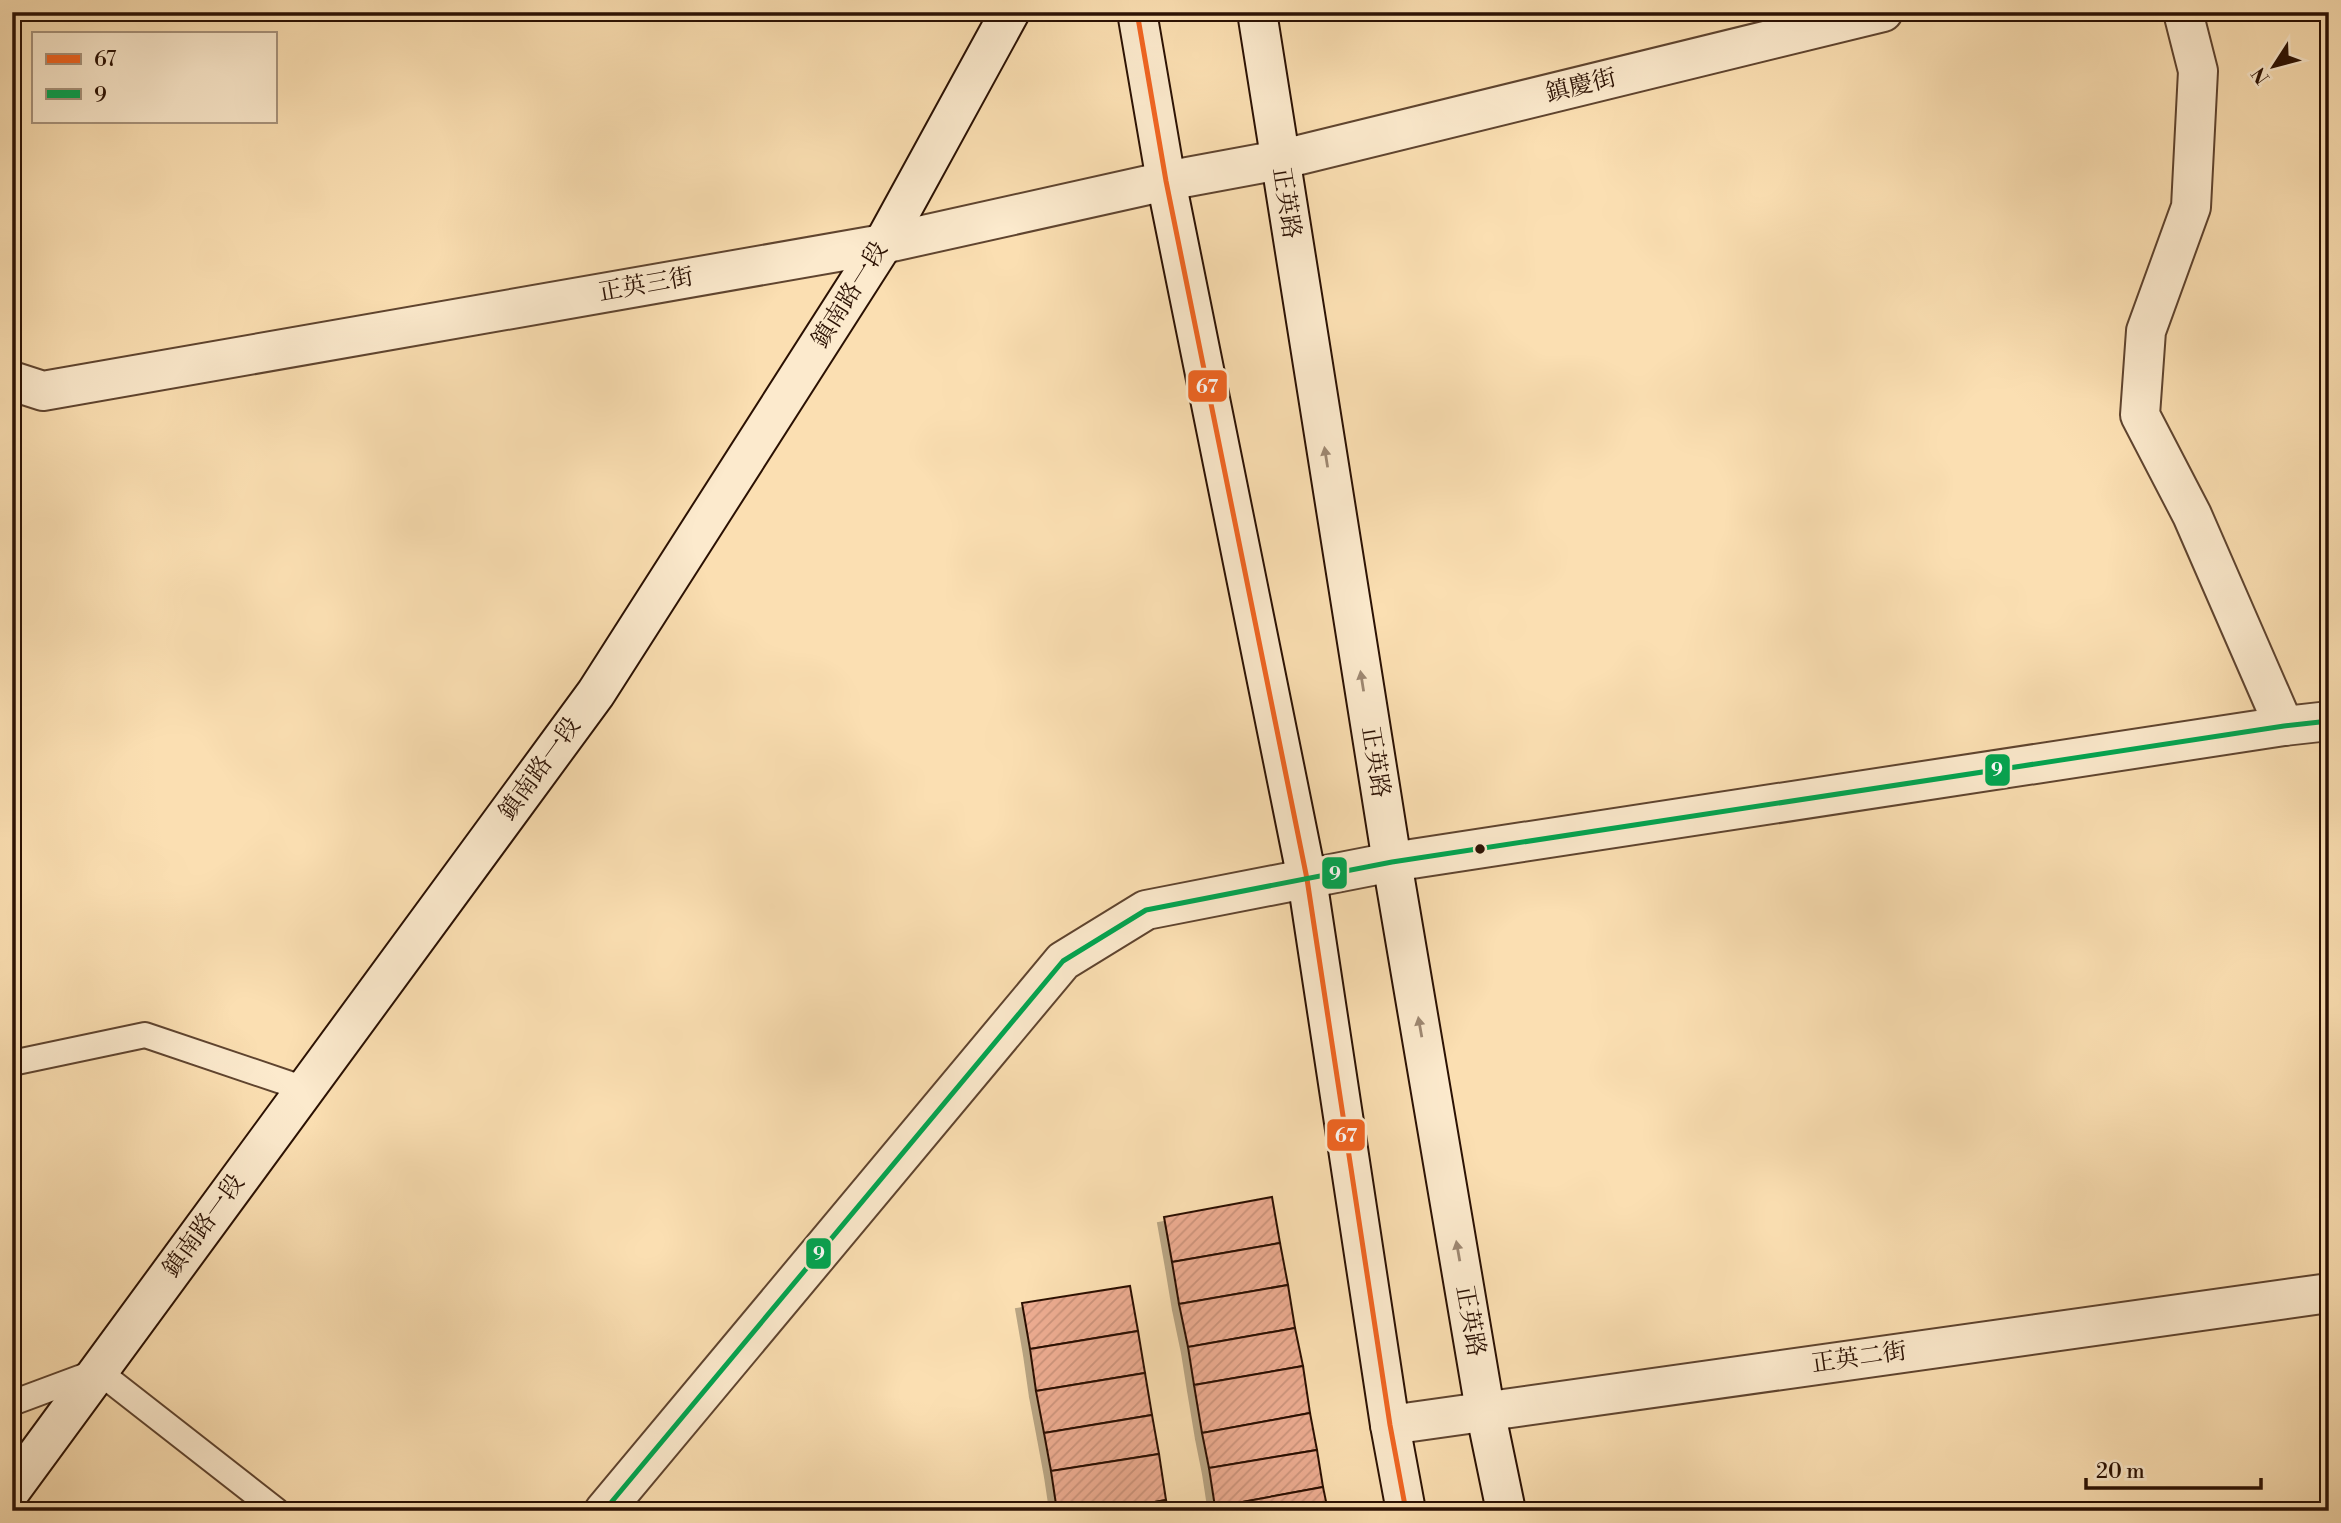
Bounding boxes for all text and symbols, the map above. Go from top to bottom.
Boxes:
legend [32,32,276,122]
north arrow [2240,32,2310,102]
text: 67 [94,47,117,73]
text: N [2247,62,2275,89]
street label: 鎮慶街 [1542,63,1620,109]
text: 9 [94,83,107,109]
street label: 正英路 [1266,165,1306,241]
street label: 鎮南路一段 [805,236,895,354]
street label: 正英三街 [596,262,696,308]
line badge: 67 [1187,369,1228,403]
text: 67 [1196,375,1218,399]
one-way arrow [1320,446,1331,468]
one-way arrow [1357,670,1368,692]
street label: 鎮南路一段 [493,712,587,826]
street label: 正英路 [1355,724,1395,800]
line badge: 9 [1984,753,2011,787]
text: 9 [1991,758,2003,782]
unlabelled marker [1473,842,1487,856]
line badge: 9 [1321,856,1348,890]
text: 9 [1329,862,1341,886]
one-way arrow [1414,1016,1425,1038]
line badge: 67 [1326,1118,1366,1152]
text: 67 [1335,1124,1357,1148]
street label: 鎮南路一段 [157,1169,251,1283]
line badge: 9 [805,1237,832,1270]
one-way arrow [1452,1240,1463,1262]
text: 9 [813,1242,825,1266]
street label: 正英路 [1449,1283,1491,1359]
street label: 正英二街 [1809,1336,1909,1380]
scale bar [2086,1446,2260,1490]
text: 20 m [2096,1459,2145,1485]

